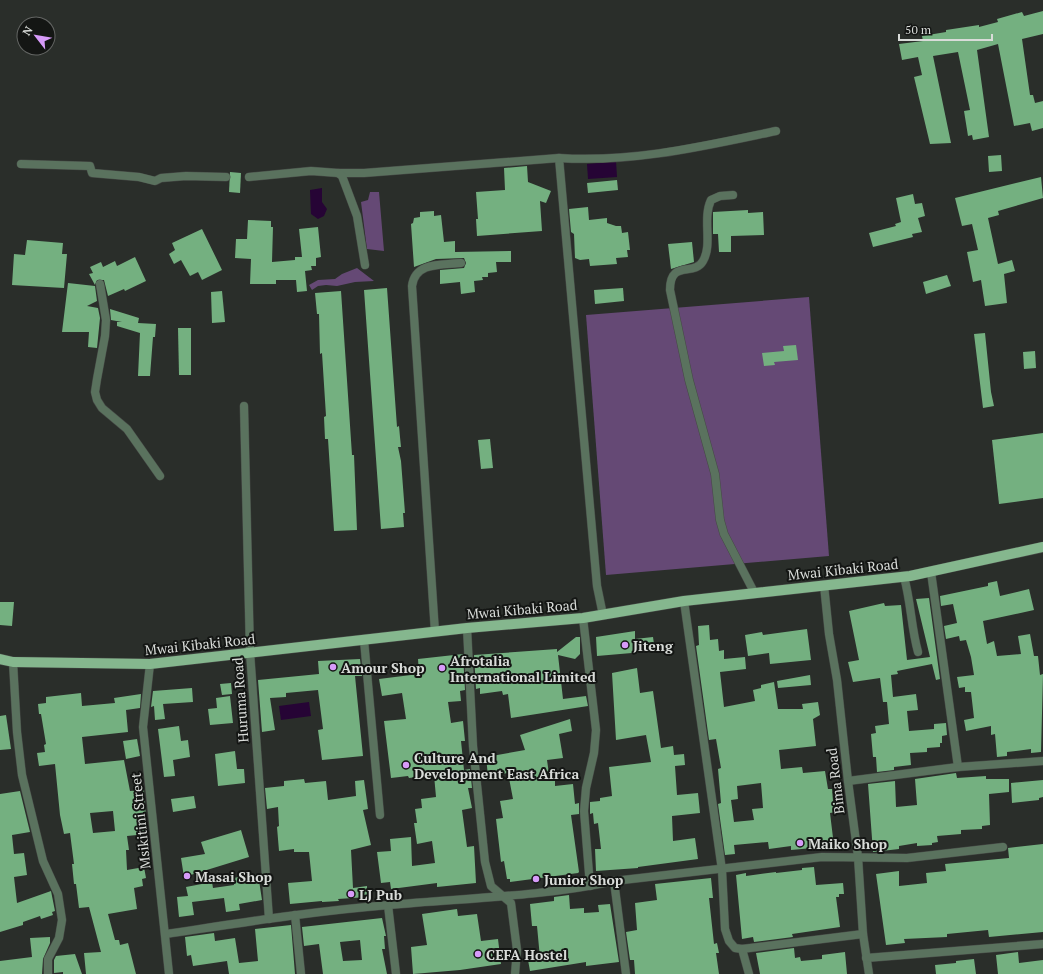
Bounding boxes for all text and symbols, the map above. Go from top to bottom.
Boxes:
north arrow [16,16,56,56]
scale bar [899,16,992,42]
text: 50 m [905,22,932,37]
text: N [19,23,36,38]
street label: Mwai Kibaki Road [787,554,899,584]
street label: Mwai Kibaki Road [466,595,578,623]
street label: Mwai Kibaki Road [144,629,256,659]
place label: Jiteng [633,636,674,655]
marker: Jiteng [620,640,630,650]
place label: Afrotalia International Limited [450,651,596,686]
street label: Huruma Road [228,657,252,743]
place label: Amour Shop [341,658,425,677]
marker: Amour Shop [328,662,338,672]
marker: Afrotalia International Limited [437,663,447,673]
street label: Bima Road [821,747,848,815]
place label: Culture And Development East Africa [414,748,579,783]
marker: Culture And Development East Africa [401,760,411,770]
street label: Msikitini Street [125,771,154,870]
place label: Maiko Shop [808,834,888,853]
marker: Maiko Shop [795,838,805,848]
place label: Masai Shop [195,867,272,886]
place label: Junior Shop [544,870,624,889]
marker: Masai Shop [182,871,192,881]
marker: Junior Shop [531,874,541,884]
place label: LJ Pub [359,885,402,904]
marker: LJ Pub [346,889,356,899]
place label: CEFA Hostel [486,945,568,964]
marker: CEFA Hostel [473,949,483,959]

